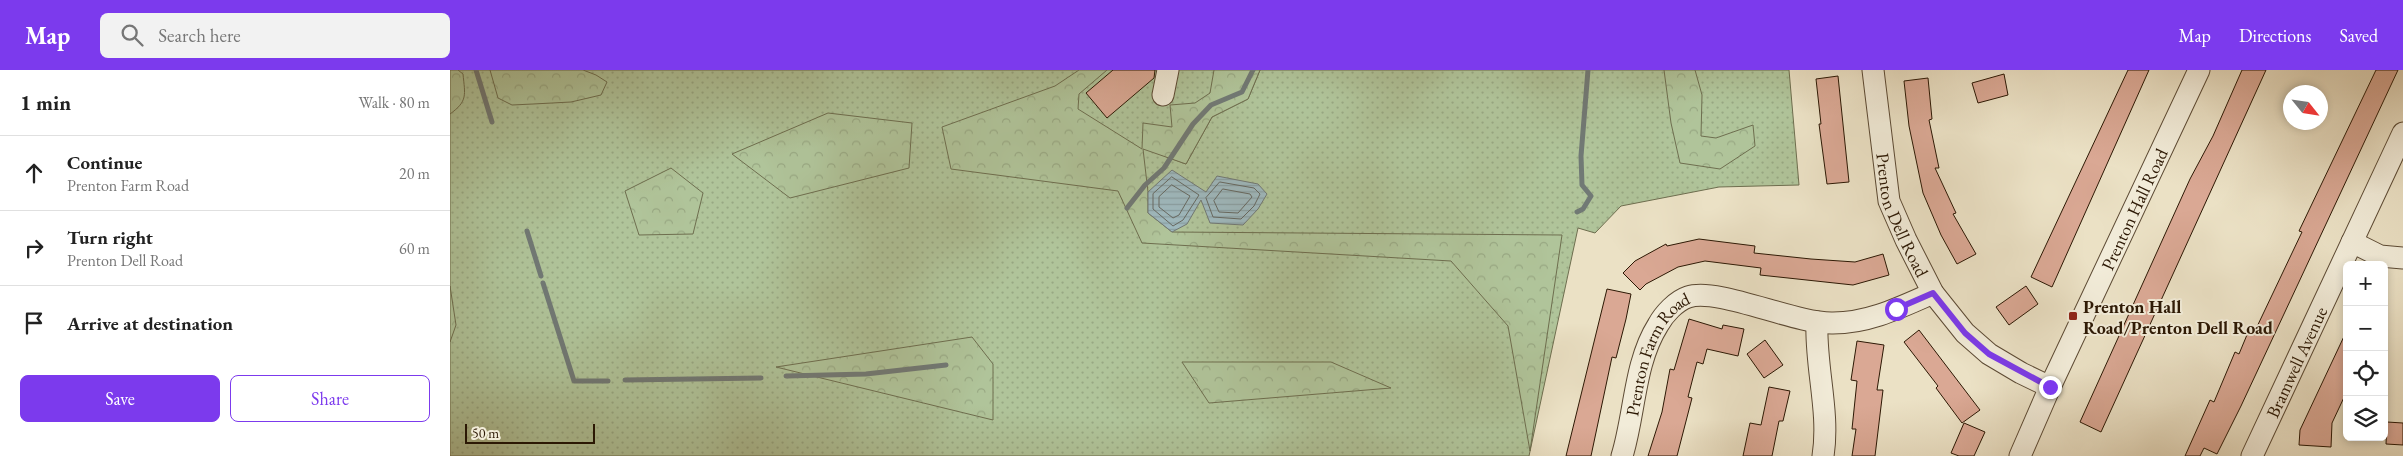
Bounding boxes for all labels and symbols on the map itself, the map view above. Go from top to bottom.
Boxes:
north arrow [2283,85,2328,130]
street label: Prenton Hall Road [2095,144,2173,274]
street label: Prenton Dell Road [1872,152,1935,282]
street label: Prenton Farm Road [1620,286,1694,418]
place label: Prenton Hall Road/Prenton Dell Road [2083,295,2273,339]
route start [1885,298,1908,321]
street label: Bramwell Avenue [2260,302,2332,421]
marker: Prenton Hall Road/Prenton Dell Road [2067,310,2079,322]
route end [2039,376,2062,399]
scale bar [465,421,595,444]

